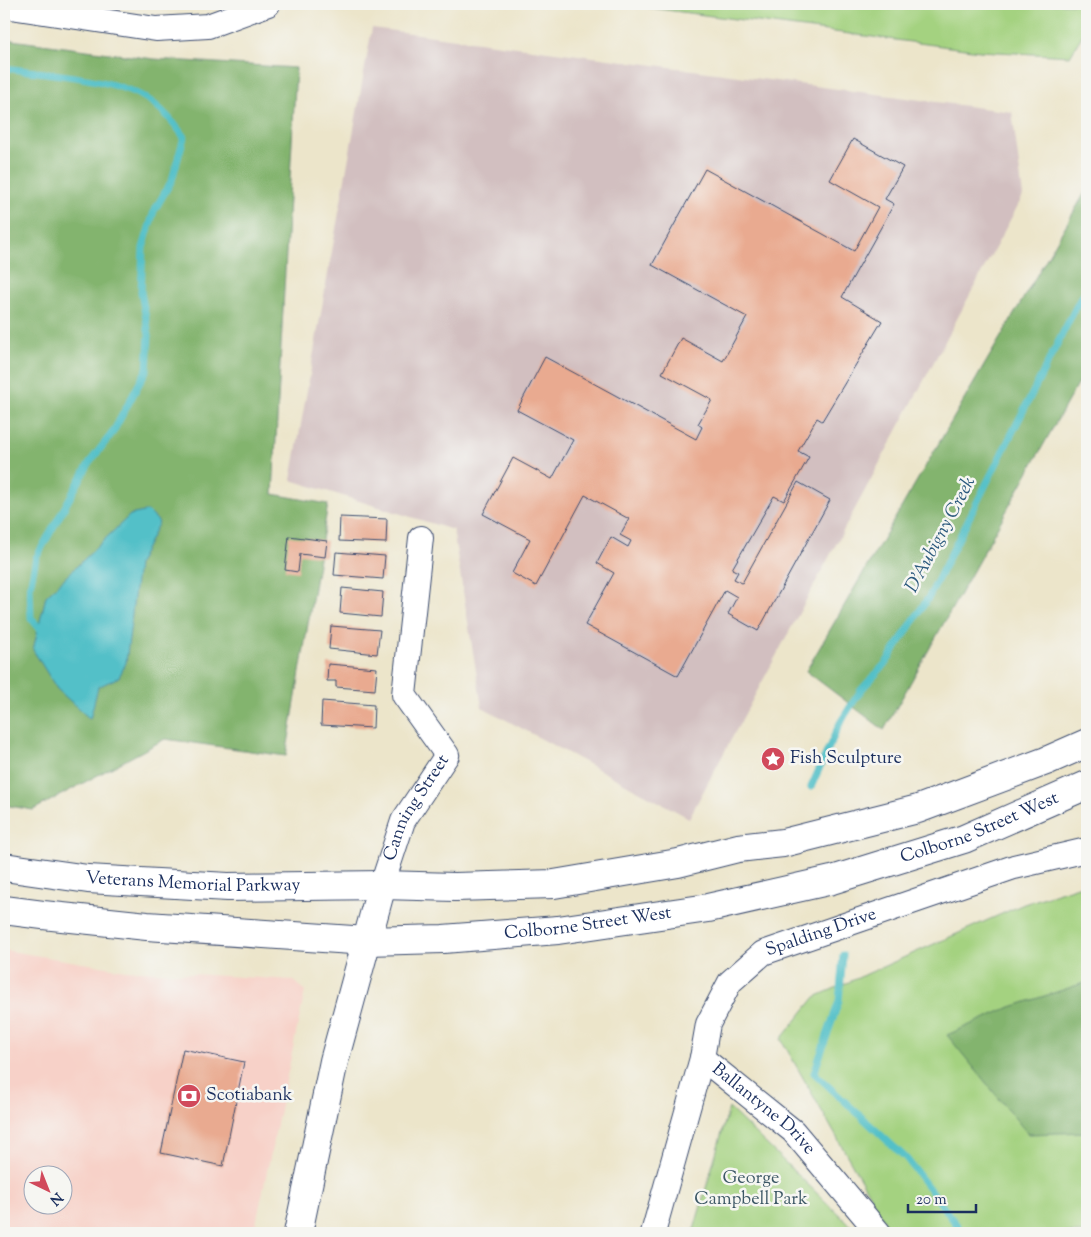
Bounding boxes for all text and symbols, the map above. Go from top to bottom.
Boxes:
water label: D'Aubigny Creek [899,472,983,598]
place icon: Fish Sculpture [760,746,786,772]
place label: Fish Sculpture [790,746,902,772]
street label: Canning Street [378,750,456,865]
street label: Colborne Street West [897,786,1063,871]
street label: Veterans Memorial Parkway [85,866,301,900]
street label: Colborne Street West [503,901,673,947]
street label: Spalding Drive [762,902,880,964]
street label: Ballantyne Drive [706,1057,821,1161]
bank icon: Scotiabank [176,1083,202,1109]
place label: Scotiabank [206,1083,293,1109]
north arrow [22,1164,72,1214]
park label: George Campbell Park [694,1166,808,1213]
scale bar [908,1182,976,1214]
text: N [45,1187,66,1209]
text: 20 m [916,1190,947,1211]

